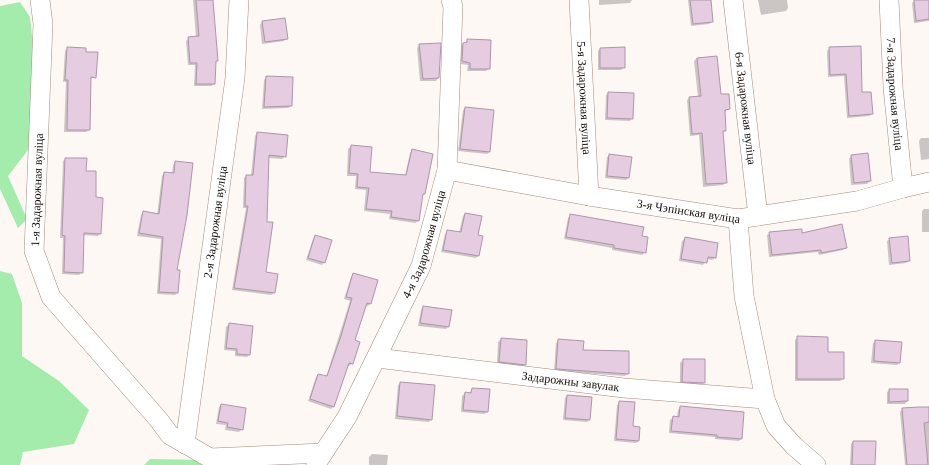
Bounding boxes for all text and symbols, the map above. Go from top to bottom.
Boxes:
street label: 7-я Задарожная вуліца [884,37,906,152]
street label: 5-я Задарожная вуліца [574,41,594,156]
street label: 6-я Задарожная вуліца [732,51,759,166]
street label: 1-я Задарожная вуліца [28,132,46,247]
street label: 2-я Задарожная вуліца [201,164,230,279]
street label: 4-я Задарожная вуліца [399,188,448,301]
street label: 3-я Чэпінская вуліца [636,196,742,226]
street label: Задарожны завулак [521,369,620,394]

